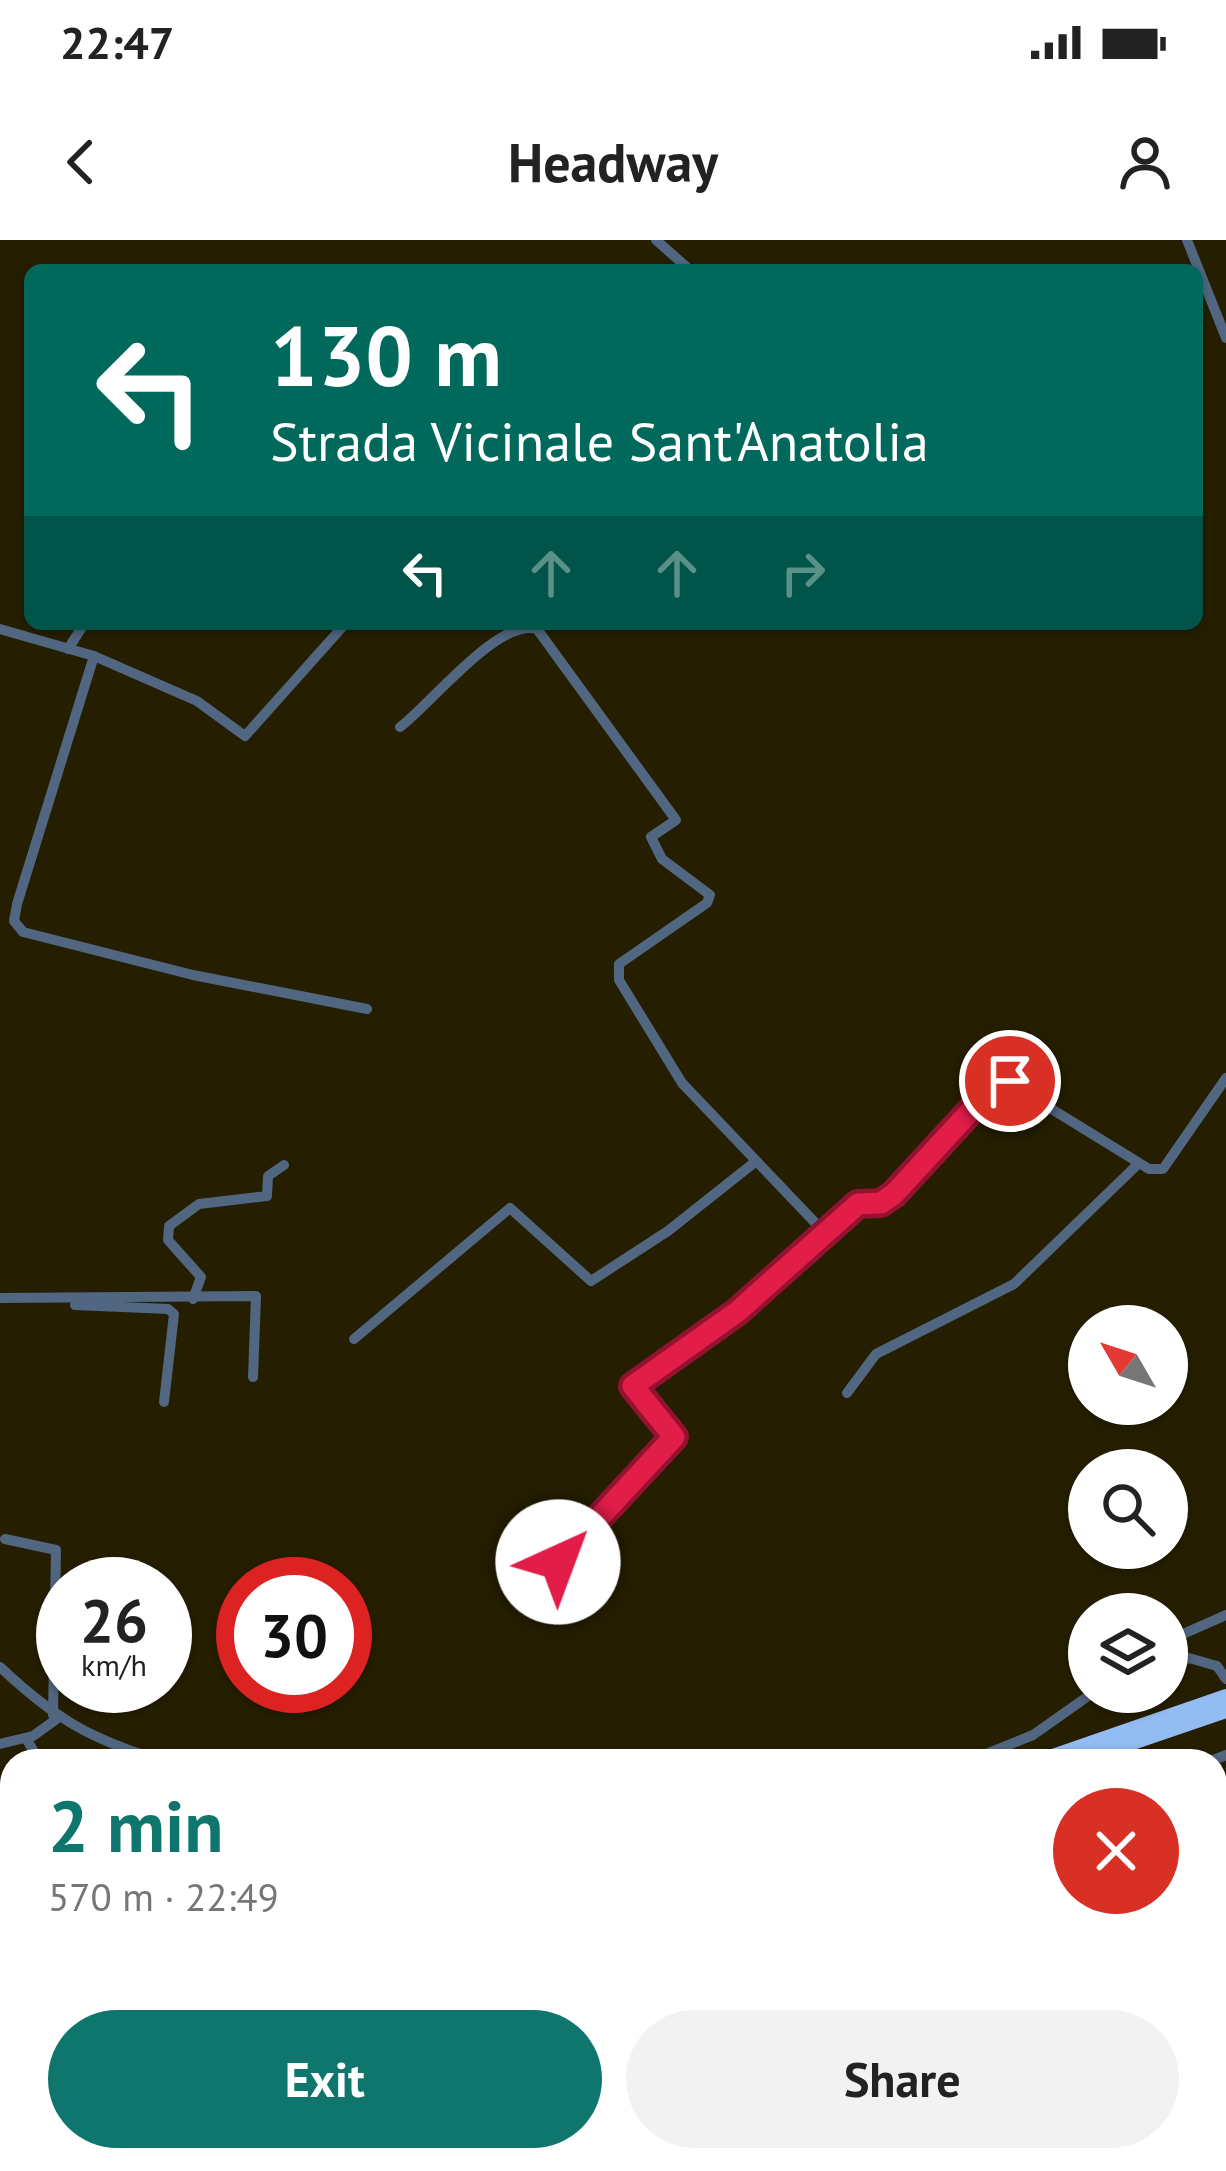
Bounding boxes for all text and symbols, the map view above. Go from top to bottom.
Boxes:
text: 22:47 [60,13,174,71]
text: Headway [508,127,718,197]
icon: back [48,129,114,195]
icon: person [1112,129,1178,195]
text: 130 m [270,300,502,409]
icon: left [72,312,228,468]
text: Strada Vicinale Sant'Anatolia [270,406,929,476]
icon: left [392,540,458,606]
icon: ahead [518,540,584,606]
icon: ahead [644,540,710,606]
icon: right [770,540,836,606]
pin [959,1030,1061,1132]
icon: arrive [977,1048,1043,1114]
north arrow [1068,1305,1188,1425]
map controls [1068,1305,1188,1713]
button: search [1068,1449,1188,1569]
position arrow [495,1499,621,1625]
speed limit sign: 30 [216,1557,372,1713]
text: 26 [80,1581,148,1659]
button: layers [1068,1593,1188,1713]
text: km/h [81,1645,147,1684]
text: 2 min [48,1779,224,1872]
button: close [1053,1788,1179,1914]
text: 570 m · 22:49 [48,1871,279,1922]
button: Exit [48,2010,602,2148]
button: Share [626,2010,1179,2148]

